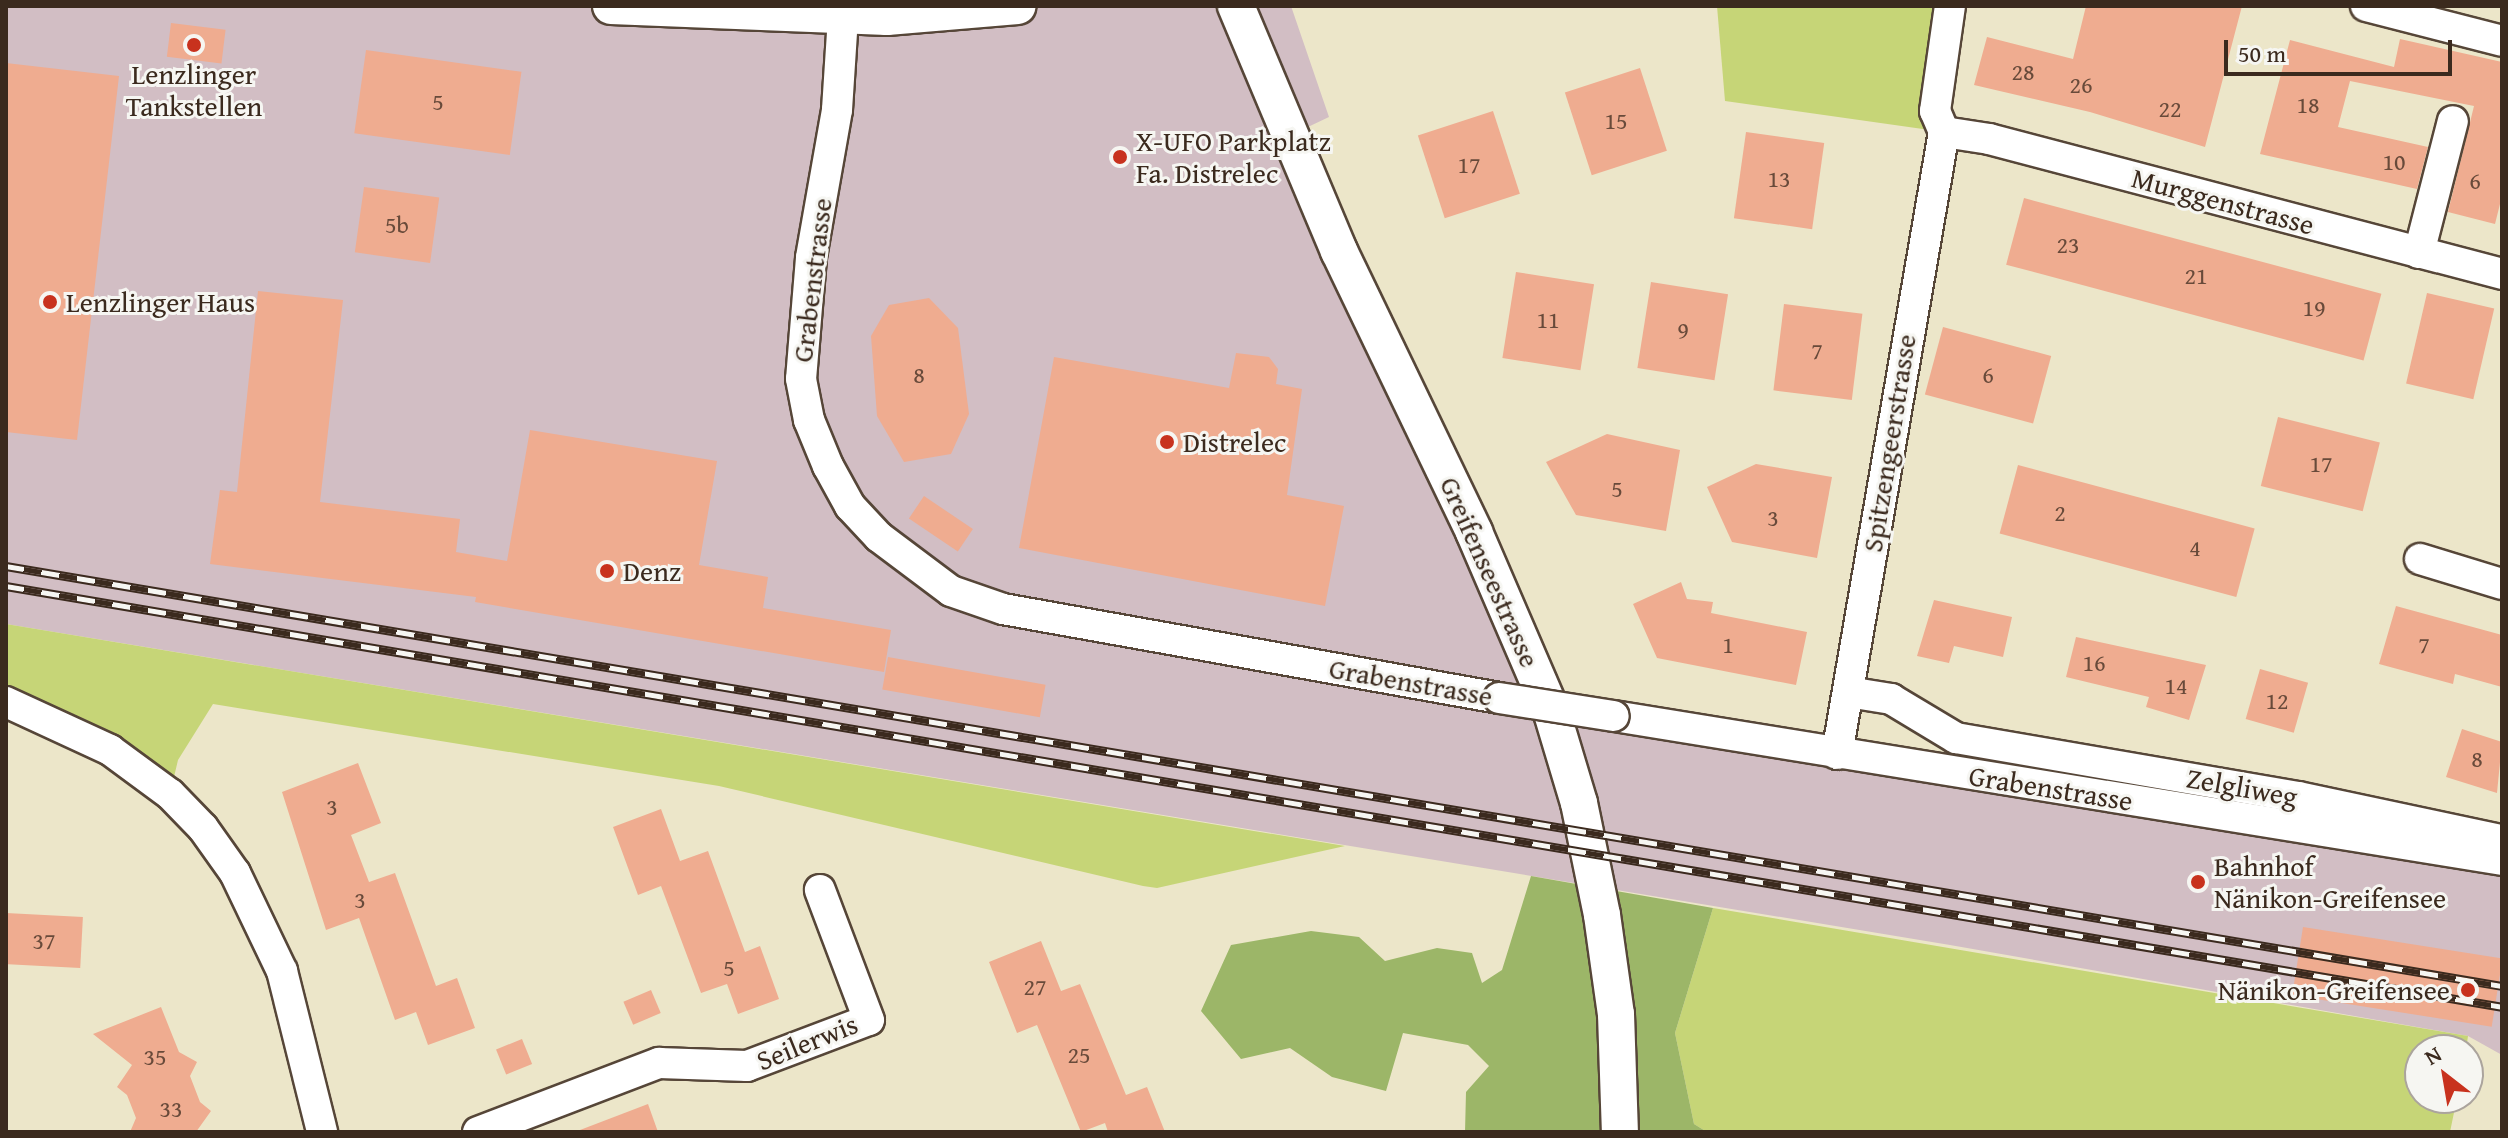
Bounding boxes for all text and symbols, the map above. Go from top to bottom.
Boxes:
scale bar [2228,24,2456,74]
marker: Lenzlinger Tankstellen [185,36,203,54]
text: 50 m [2238,36,2286,71]
place label: Lenzlinger Tankstellen [126,57,262,123]
house number: 28 [2011,58,2035,86]
house number: 26 [2069,71,2093,99]
house number: 5 [432,88,444,116]
house number: 18 [2296,91,2320,119]
house number: 22 [2158,95,2182,123]
house number: 15 [1604,107,1628,135]
place label: X-UFO Parkplatz Fa. Distrelec [1136,124,1331,190]
marker: X-UFO Parkplatz Fa. Distrelec [1111,148,1129,166]
house number: 10 [2382,148,2406,176]
house number: 17 [1457,151,1481,179]
street label: Murggenstrasse [2128,161,2318,241]
house number: 13 [1767,165,1791,193]
house number: 6 [2469,167,2481,195]
street label: Grabenstrasse [785,196,839,364]
house number: 5b [385,211,409,239]
house number: 23 [2056,231,2080,259]
house number: 21 [2184,262,2208,290]
place label: Lenzlinger Haus [66,285,255,319]
marker: Lenzlinger Haus [41,293,59,311]
house number: 19 [2302,294,2326,322]
house number: 11 [1536,306,1560,334]
house number: 9 [1677,316,1689,344]
street label: Spitzengeerstrasse [1855,332,1923,554]
house number: 7 [1811,337,1823,365]
house number: 8 [913,361,925,389]
house number: 6 [1982,361,1994,389]
place label: Distrelec [1183,425,1287,459]
marker: Distrelec [1158,433,1176,451]
house number: 17 [2309,450,2333,478]
street label: Greifenseestrasse [1433,472,1547,672]
house number: 5 [1611,475,1623,503]
house number: 2 [2054,499,2066,527]
house number: 3 [1767,504,1779,532]
house number: 4 [2189,534,2201,562]
place label: Denz [623,554,681,588]
marker: Denz [598,562,616,580]
house number: 1 [1722,631,1734,659]
house number: 7 [2418,631,2430,659]
house number: 16 [2082,649,2106,677]
street label: Grabenstrasse [1327,651,1495,713]
house number: 14 [2164,672,2188,700]
house number: 12 [2265,687,2289,715]
house number: 8 [2471,745,2483,773]
street label: Grabenstrasse [1967,758,2135,818]
street label: Zelgliweg [2184,761,2300,813]
house number: 3 [326,793,338,821]
place label: Bahnhof Nänikon-Greifensee [2214,849,2446,915]
marker: Bahnhof Nänikon-Greifensee [2189,873,2207,891]
house number: 3 [354,886,366,914]
house number: 37 [32,927,56,955]
house number: 5 [723,954,735,982]
house number: 27 [1023,973,1047,1001]
place label: Nänikon-Greifensee [2218,973,2450,1007]
marker: Nänikon-Greifensee [2457,979,2479,1001]
street label: Seilerwis [752,1007,862,1077]
north arrow [2404,1034,2484,1114]
text: N [2418,1038,2447,1073]
house number: 25 [1067,1041,1091,1069]
house number: 35 [143,1043,167,1071]
house number: 33 [159,1095,183,1123]

